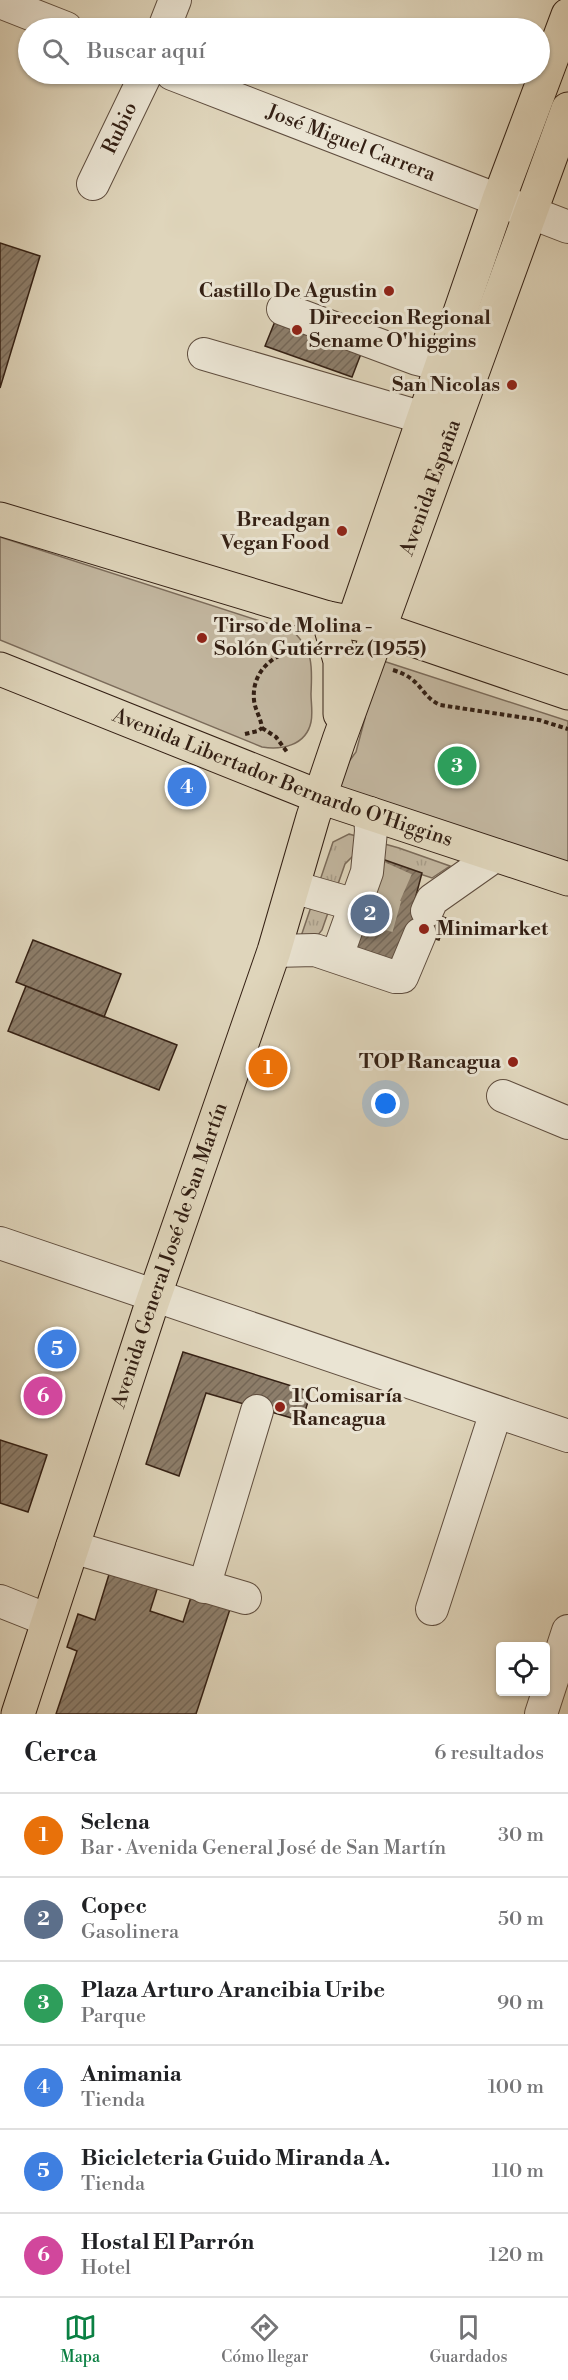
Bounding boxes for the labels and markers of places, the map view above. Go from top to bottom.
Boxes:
place label: Castillo De Agustin [199,279,378,304]
marker: Castillo De Agustin [382,284,396,298]
place label: Direccion Regional Sename O'higgins [309,306,491,354]
marker: Direccion Regional Sename O'higgins [290,323,304,337]
place label: San Nicolas [392,373,500,398]
marker: San Nicolas [505,378,519,392]
place label: Breadgan Vegan Food [220,508,331,556]
marker: Breadgan Vegan Food [335,524,349,538]
place label: Tirso de Molina - Solón Gutiérrez (1955) [214,614,426,662]
marker: Tirso de Molina - Solón Gutiérrez (1955) [195,631,209,645]
pin: 3 [438,744,476,789]
pin: 4 [168,764,207,810]
pin: 2 [350,892,389,936]
place label: Minimarket [436,917,549,942]
marker: Minimarket [417,922,431,936]
pin: 1 [248,1046,288,1090]
place label: TOP Rancagua [359,1050,501,1075]
marker: TOP Rancagua [506,1055,520,1069]
pin: 5 [38,1326,76,1372]
pin: 6 [24,1374,63,1418]
place label: 1 Comisaría Rancagua [292,1384,403,1432]
marker: 1 Comisaría Rancagua [273,1400,287,1414]

